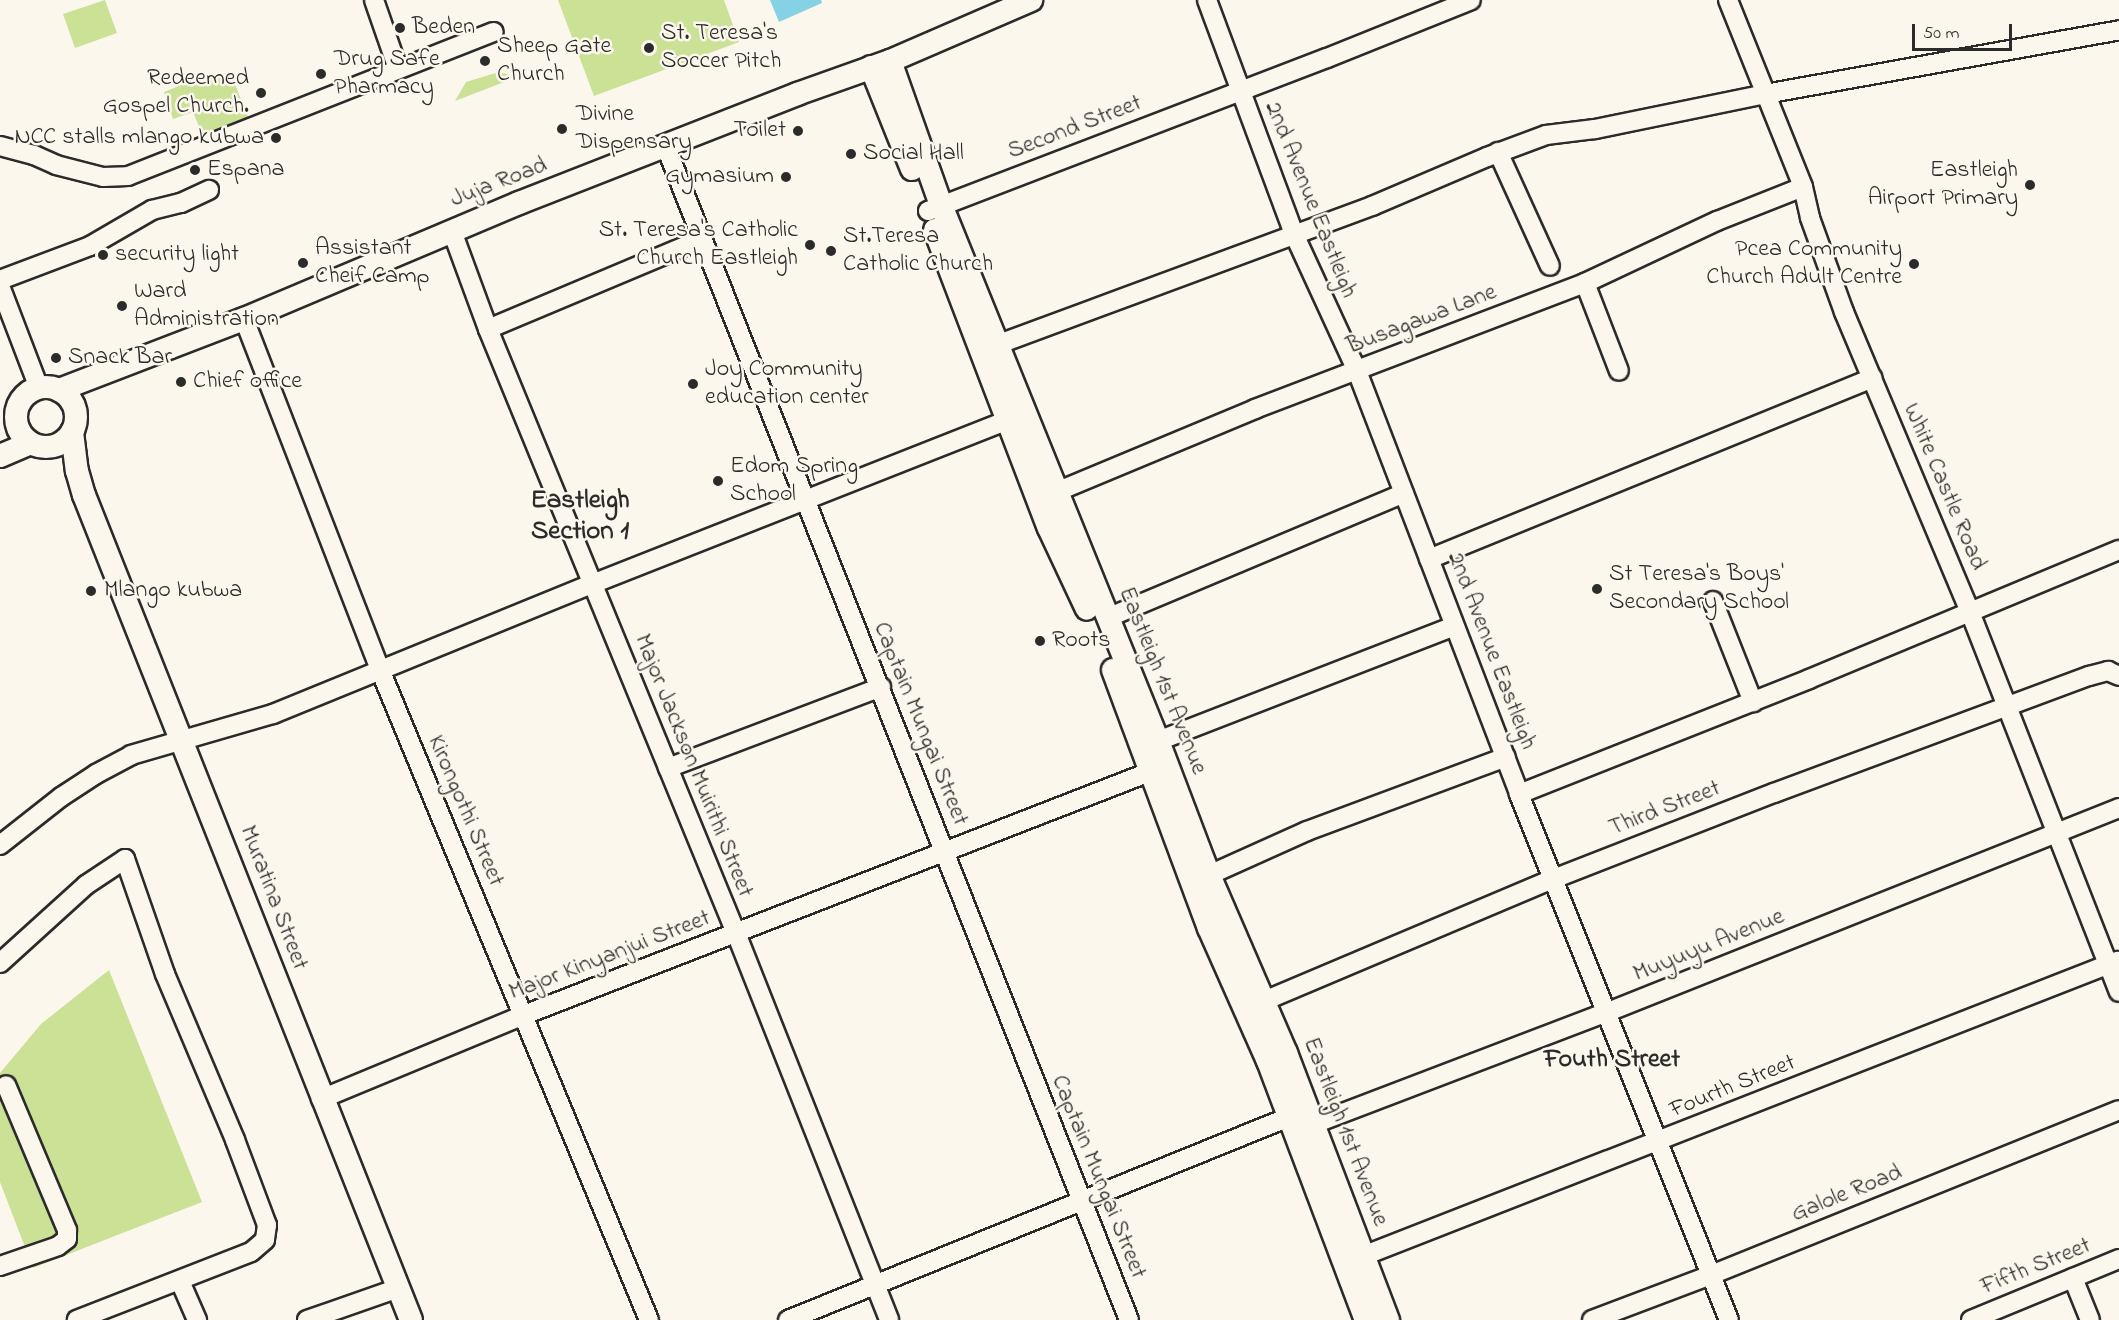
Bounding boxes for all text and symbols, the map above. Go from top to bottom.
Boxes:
scale bar [1915,12,2016,50]
place label: Beden [412,14,475,42]
place label: St. Teresa's Soccer Pitch [661,20,781,76]
marker: Beden [393,21,407,35]
text: 50 m [1923,21,1960,47]
place label: Sheep Gate Church [497,33,611,89]
marker: St. Teresa's Soccer Pitch [642,41,656,55]
place label: Drug Safe Pharmacy [334,46,440,102]
marker: Sheep Gate Church [478,54,492,68]
place label: Redeemed Gospel Church. [103,65,249,121]
marker: Drug Safe Pharmacy [312,65,330,83]
marker: Redeemed Gospel Church. [254,86,268,100]
street label: Second Street [1004,89,1146,167]
street label: 2nd Avenue Eastleigh [1257,98,1363,302]
place label: Divine Dispensary [576,101,692,157]
place label: Toilet [734,117,786,145]
marker: Divine Dispensary [553,120,571,138]
place label: NCC stalls mlango kubwa [14,124,264,152]
marker: Toilet [791,124,805,138]
marker: NCC stalls mlango kubwa [269,131,283,145]
place label: Social Hall [863,140,964,168]
marker: Social Hall [844,147,858,161]
street label: Juja Road [447,151,551,215]
place label: Espana [207,156,285,184]
place label: Eastleigh Airport Primary [1868,157,2018,213]
marker: Espana [188,163,202,177]
place label: Gymasium [665,163,774,191]
marker: Gymasium [779,170,793,184]
marker: Eastleigh Airport Primary [2023,178,2037,192]
place label: St. Teresa's Catholic Church Eastleigh [599,217,798,273]
place label: St.Teresa Catholic Church [843,223,993,279]
place label: Assistant Cheif Camp [315,235,430,291]
place label: Pcea Community Church Adult Centre [1706,236,1902,292]
marker: St. Teresa's Catholic Church Eastleigh [803,238,817,252]
place label: security light [115,241,239,269]
marker: St.Teresa Catholic Church [824,244,838,258]
marker: security light [96,248,110,262]
marker: Assistant Cheif Camp [296,256,310,270]
marker: Pcea Community Church Adult Centre [1907,257,1921,271]
place label: Ward Administration [134,278,279,334]
street label: Busagawa Lane [1343,278,1501,362]
marker: Ward Administration [115,299,129,313]
place label: Snack Bar [68,344,172,372]
marker: Snack Bar [49,351,63,365]
place label: Joy Community education center [705,356,869,412]
place label: Chief office [193,368,302,396]
marker: Chief office [174,375,188,389]
marker: Joy Community education center [686,377,700,391]
street label: White Castle Road [1896,399,1992,575]
place label: Edom Spring School [730,453,858,509]
marker: Edom Spring School [711,474,725,488]
district label: Eastleigh Section 1 [530,484,630,547]
street label: 2nd Avenue Eastleigh [1440,548,1542,754]
place label: St Teresa's Boys' Secondary School [1609,561,1789,617]
place label: Mlango kubwa [104,577,242,605]
marker: Mlango kubwa [82,582,100,600]
marker: St Teresa's Boys' Secondary School [1590,582,1604,596]
street label: Eastleigh 1st Avenue [1111,583,1213,779]
street label: Captain Mungai Street [866,618,974,830]
place label: Roots [1052,627,1111,655]
street label: Major Jackson Muirithi Street [627,630,759,902]
marker: Roots [1033,634,1047,648]
street label: Kirongothi Street [420,731,510,891]
street label: Third Street [1605,775,1725,843]
street label: Muratina Street [232,822,314,974]
street label: Muyuyu Avenue [1629,903,1789,989]
street label: Major Kinyanjui Street [505,904,715,1008]
street label: Eastleigh 1st Avenue [1296,1034,1394,1230]
district label: Fouth Street [1544,1045,1680,1077]
street label: Fourth Street [1666,1049,1800,1125]
street label: Captain Mungai Street [1044,1071,1152,1283]
street label: Galole Road [1787,1159,1907,1229]
street label: Fifth Street [1977,1232,2095,1302]

